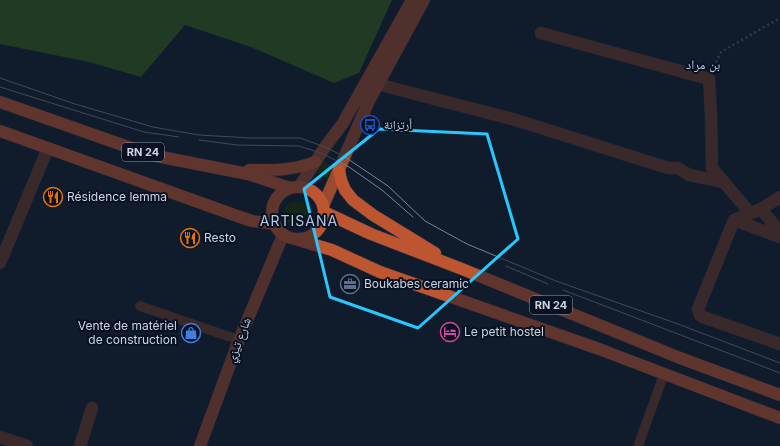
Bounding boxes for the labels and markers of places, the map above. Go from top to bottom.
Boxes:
bus stop icon: أرتزانة [359,114,381,136]
place label: أرتزانة [384,117,412,132]
restaurant icon: Résidence lemma [42,186,64,208]
place label: Résidence lemma [67,189,167,204]
restaurant icon: Resto [179,227,201,249]
place label: Resto [204,230,236,245]
office icon: Boukabes ceramic [339,273,361,295]
place label: Boukabes ceramic [364,276,469,291]
place label: Vente de matériel de construction [78,318,177,347]
hotel icon: Le petit hostel [439,321,461,343]
shop icon: Vente de matériel de construction [180,322,202,344]
place label: Le petit hostel [464,324,544,339]

